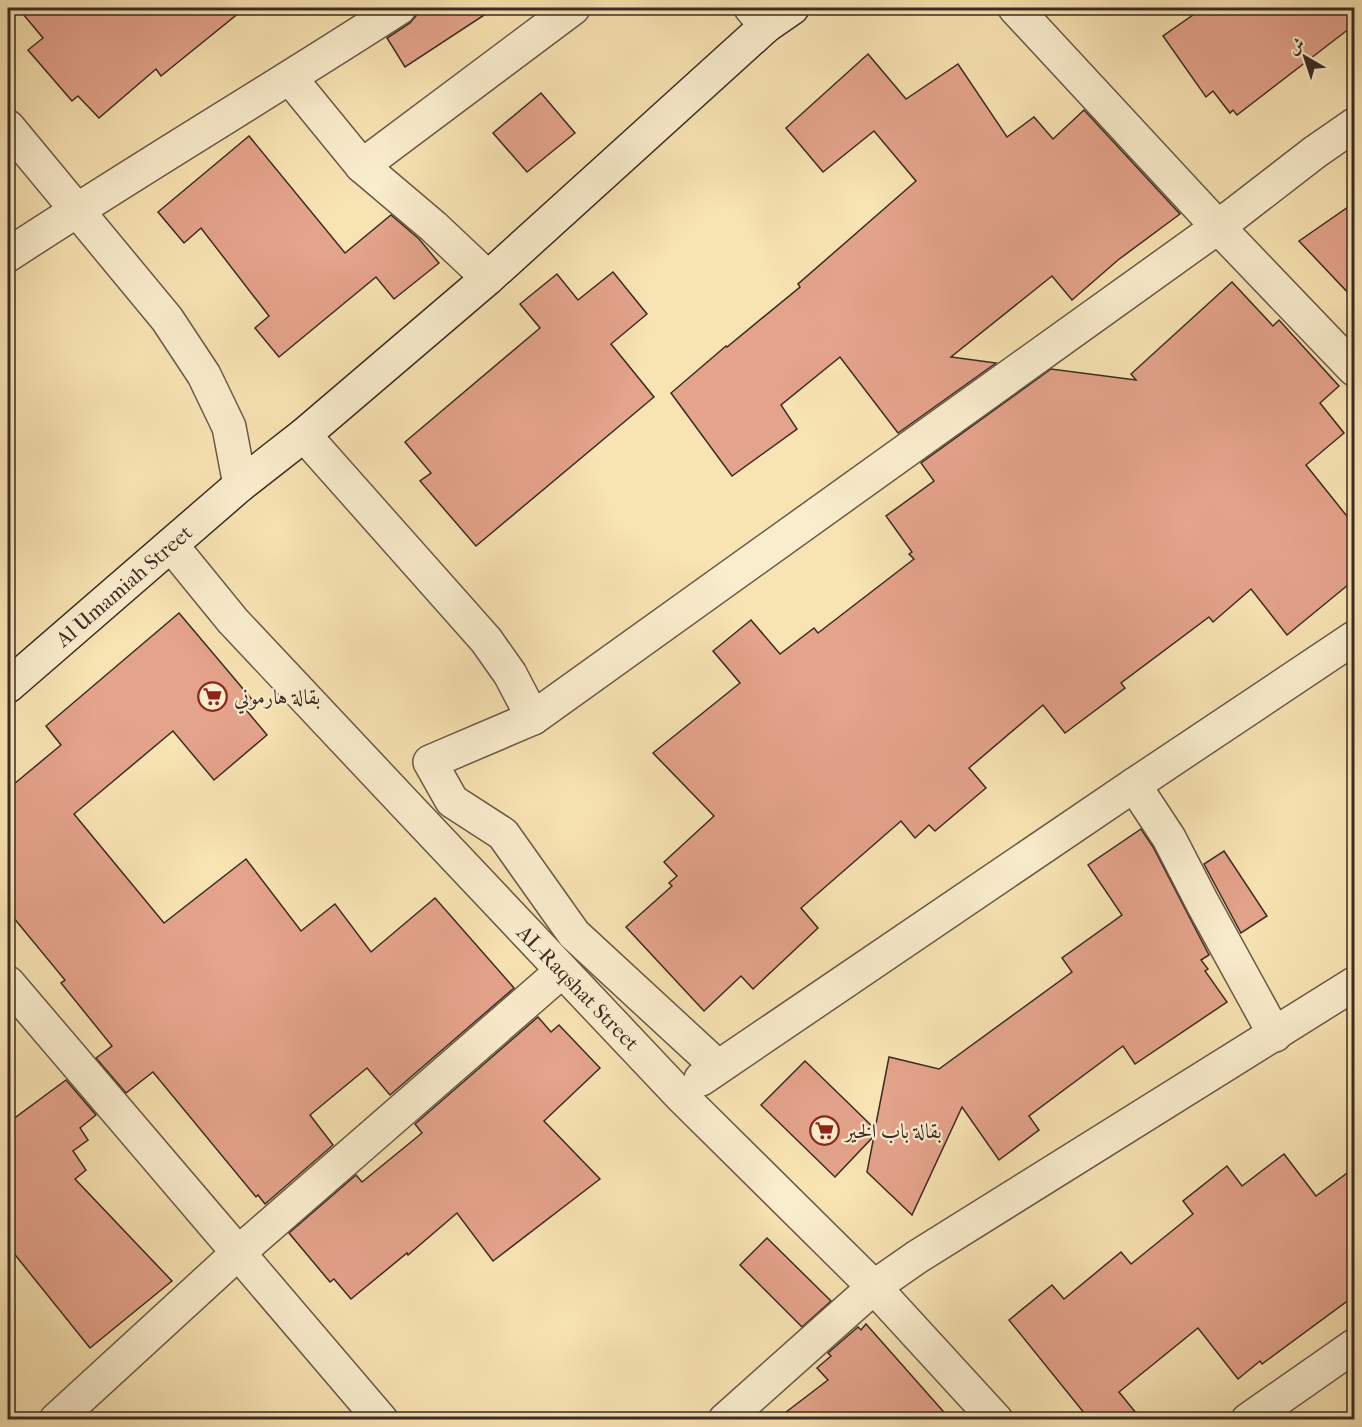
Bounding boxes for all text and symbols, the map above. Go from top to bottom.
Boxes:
north arrow [1275,27,1335,87]
text: ش [1284,33,1308,58]
street label: Al Umamiah Street [50,520,197,652]
supermarket icon: بقالة هارموني [197,681,229,713]
place label: بقالة هارموني [234,685,320,714]
street label: AL-Raqshat Street [512,920,644,1056]
supermarket icon: بقالة باب الخير [808,1115,840,1147]
place label: بقالة باب الخير [843,1119,942,1144]

